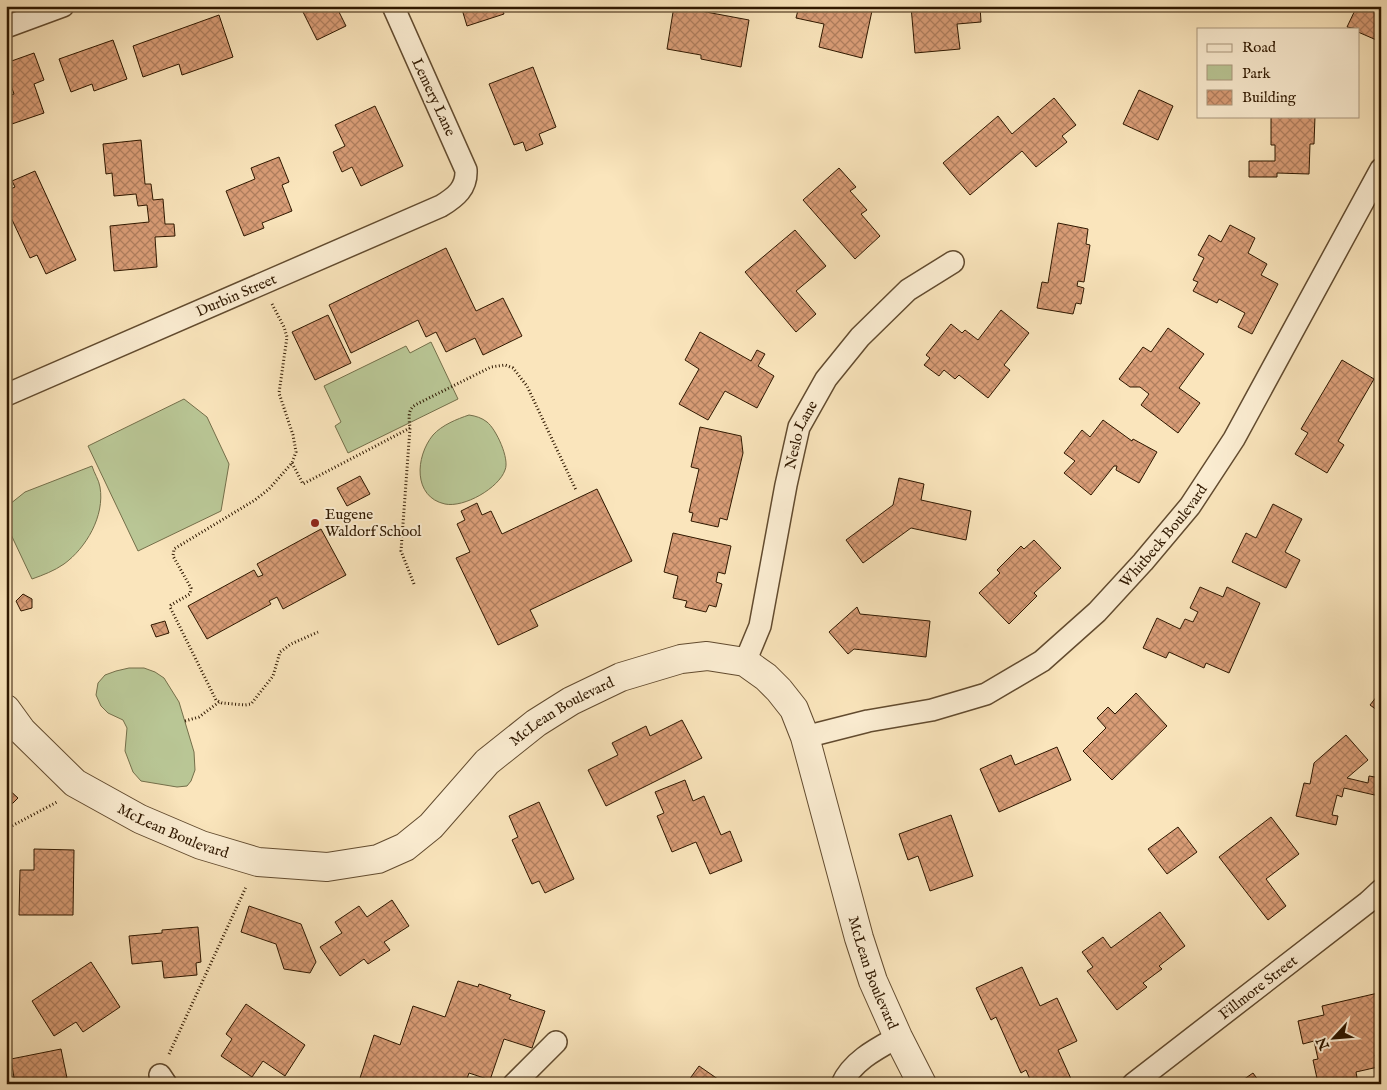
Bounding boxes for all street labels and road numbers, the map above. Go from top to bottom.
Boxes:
street label: Lemery Lane [407,55,460,140]
street label: Durbin Street [193,270,280,321]
street label: Neslo Lane [781,397,822,471]
street label: Whitbeck Boulevard [1115,480,1212,592]
street label: McLean Boulevard [506,672,618,751]
street label: McLean Boulevard [114,799,232,863]
street label: McLean Boulevard [844,914,903,1033]
street label: Fillmore Street [1215,951,1301,1024]

